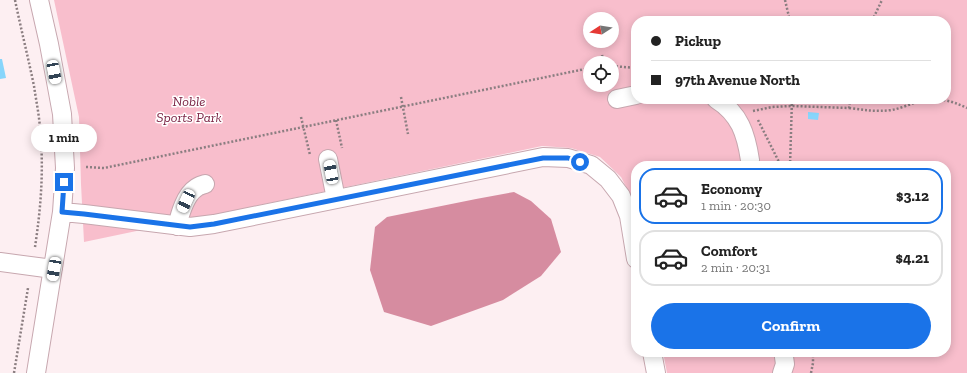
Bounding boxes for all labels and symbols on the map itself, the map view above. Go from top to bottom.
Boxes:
north arrow [583,12,619,48]
car [46,59,62,85]
park label: Noble Sports Park [156,93,222,126]
callout: 1 min [31,124,97,152]
route start [571,153,589,171]
car [323,159,339,185]
route end [55,173,73,191]
car [175,188,197,214]
car [46,256,62,282]

